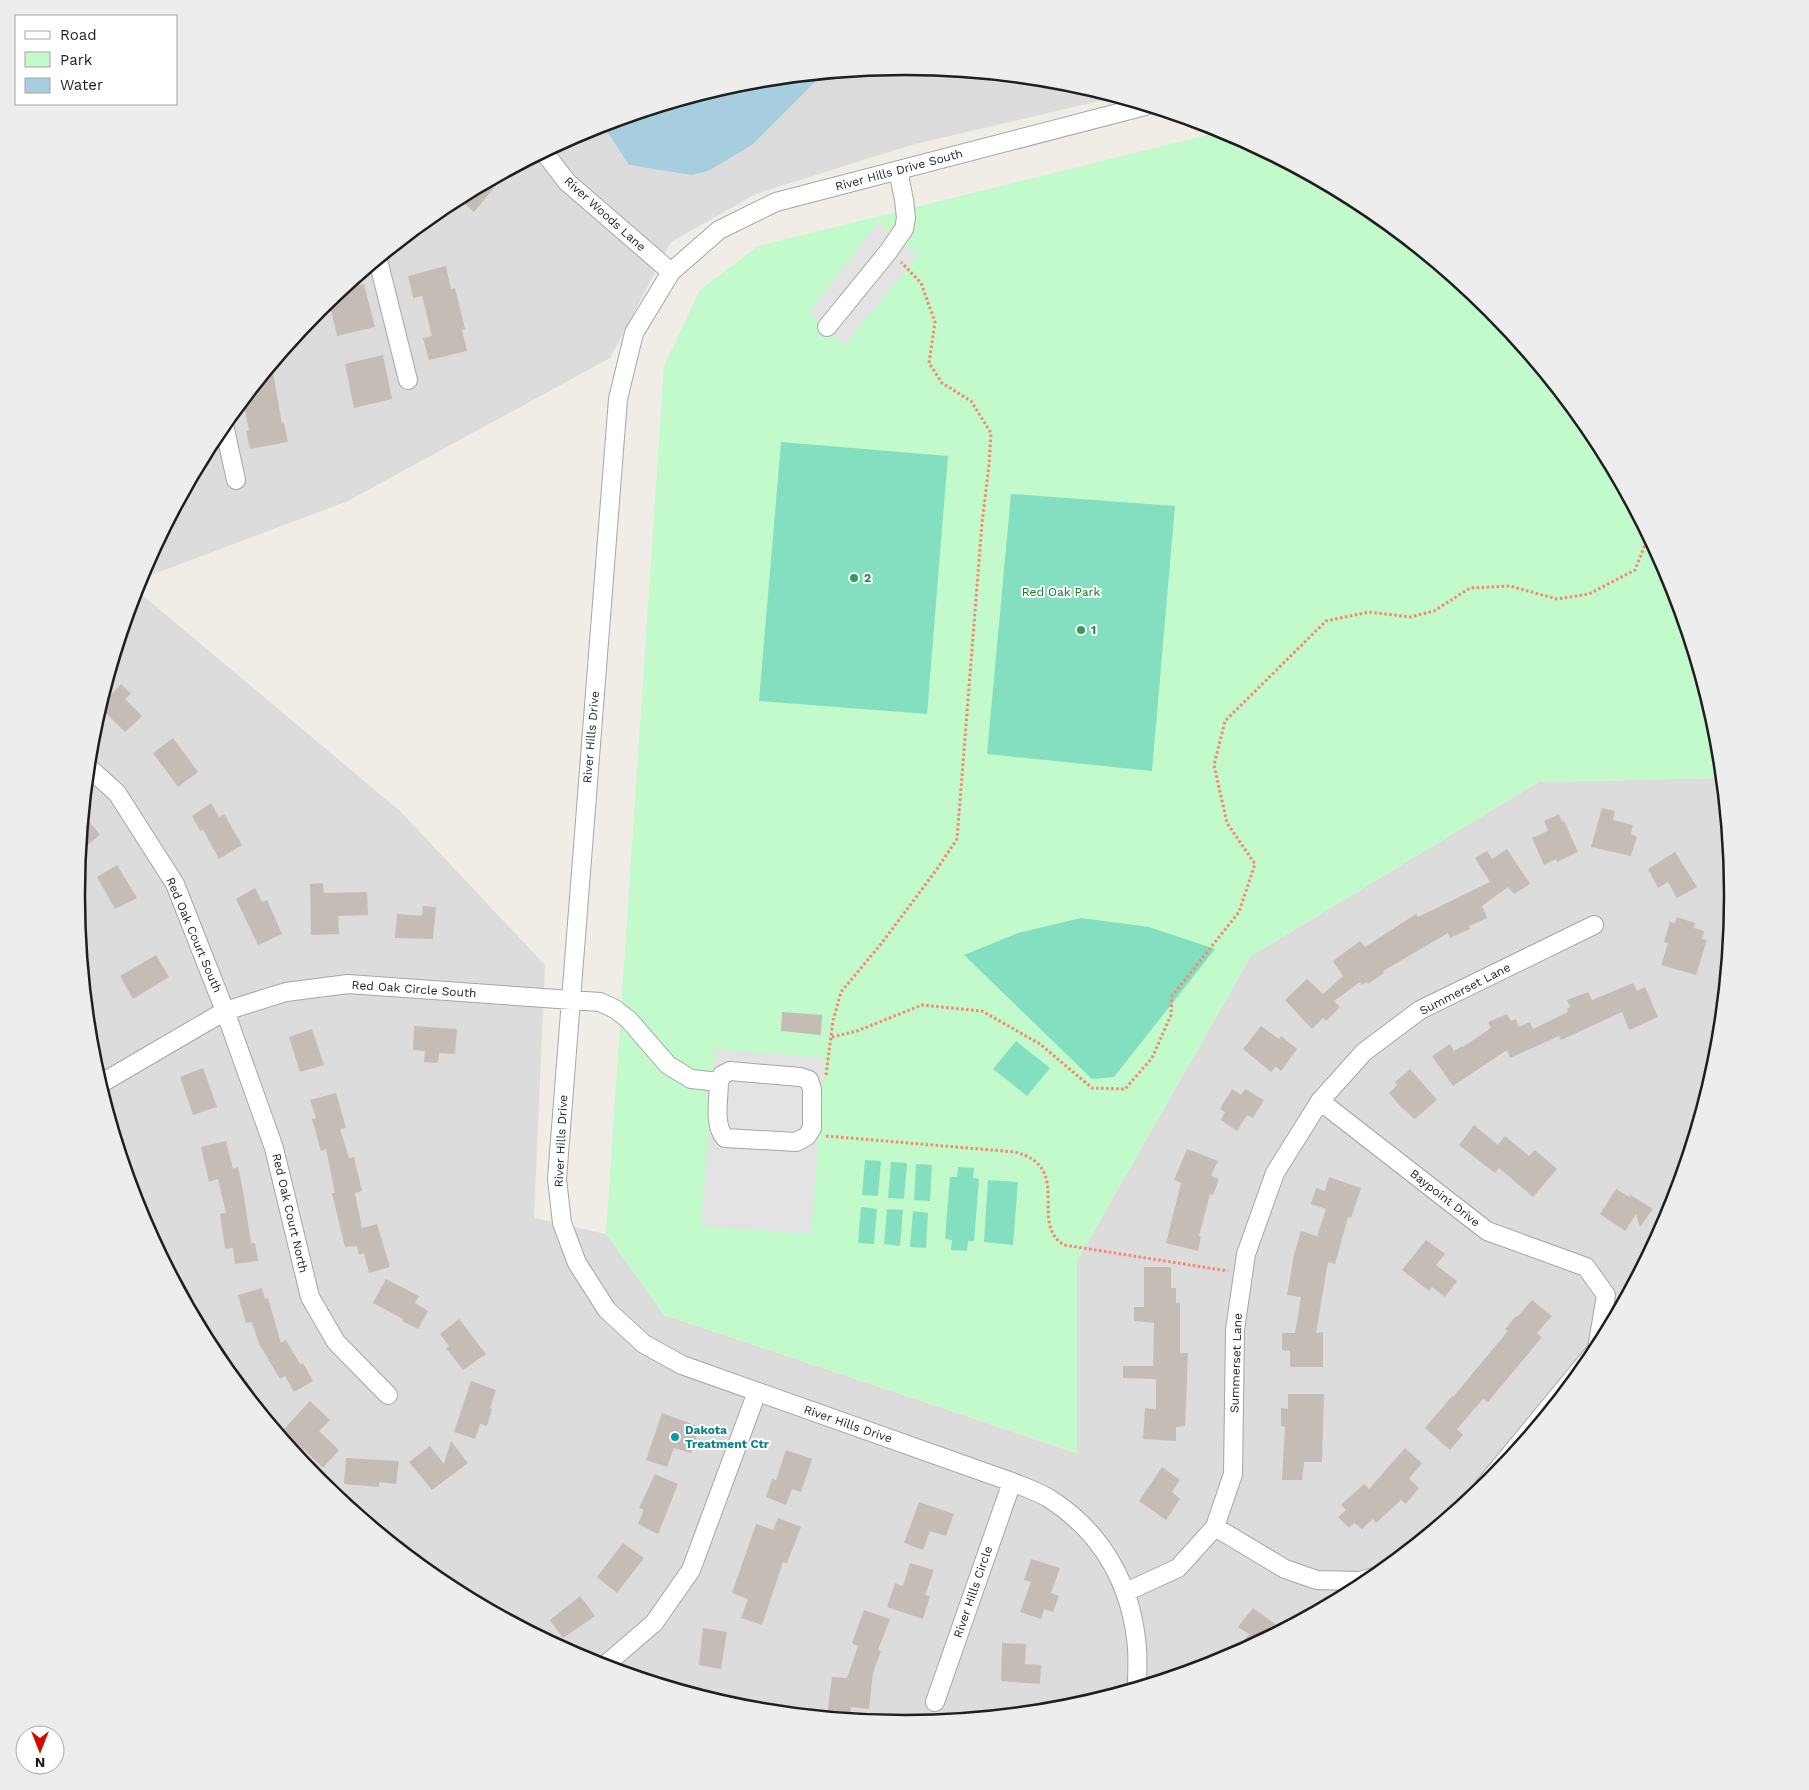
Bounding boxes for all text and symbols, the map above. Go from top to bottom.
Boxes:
legend [15,15,178,105]
text: Road [60,26,97,44]
text: Park [60,51,93,69]
text: Water [60,76,103,94]
street label: River Hills Drive South [834,146,964,194]
street label: River Woods Lane [561,174,649,254]
place label: 2 [864,571,871,585]
marker: 2 [848,572,860,584]
park label: Red Oak Park [1022,585,1100,599]
place label: 1 [1091,623,1096,637]
marker: 1 [1075,624,1087,636]
street label: River Hills Drive [580,690,602,784]
street label: Red Oak Court South [163,875,225,995]
street label: Summerset Lane [1417,960,1513,1018]
street label: Red Oak Circle South [351,978,477,1000]
street label: River Hills Drive [552,1094,570,1188]
street label: Red Oak Court North [269,1152,311,1274]
street label: Baypoint Drive [1407,1166,1483,1230]
street label: Summerset Lane [1227,1313,1245,1413]
street label: River Hills Drive [802,1402,894,1446]
place label: Dakota Treatment Ctr [685,1423,770,1451]
marker: Dakota Treatment Ctr [669,1431,681,1443]
street label: River Hills Circle [951,1544,995,1640]
north arrow [15,1725,65,1775]
text: N [35,1755,45,1771]

